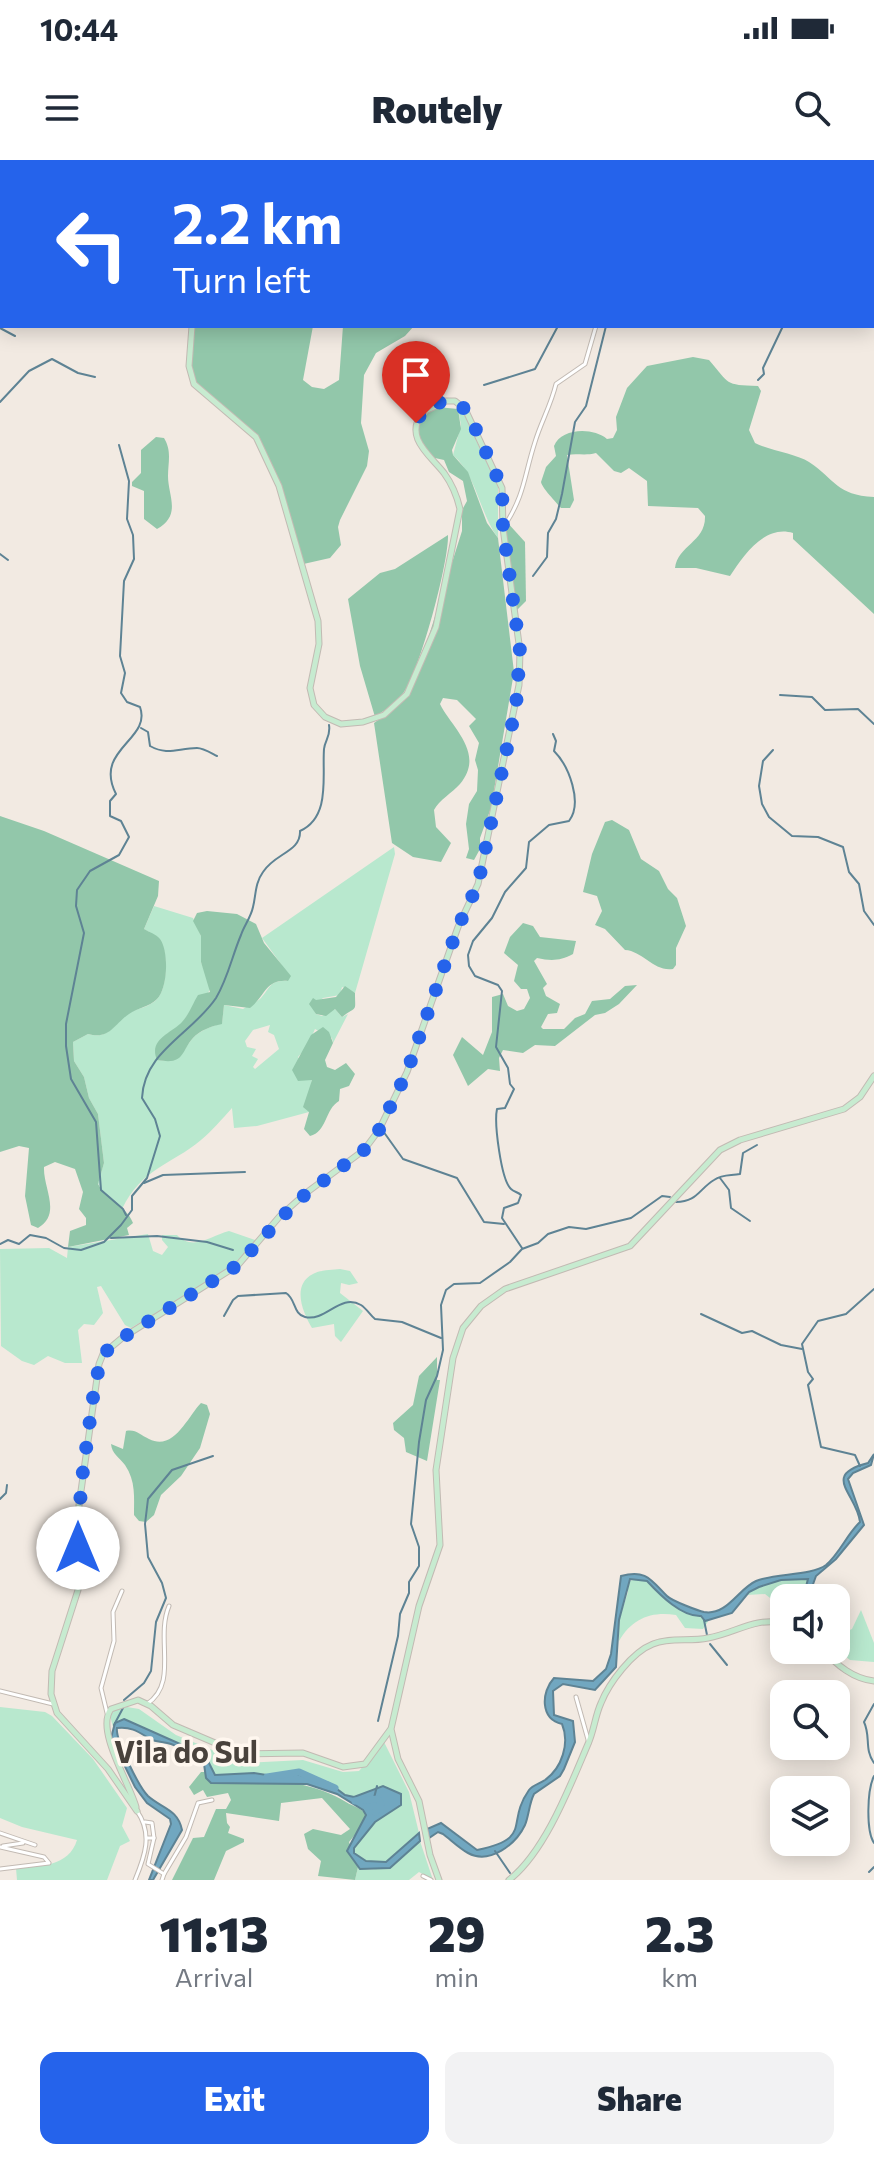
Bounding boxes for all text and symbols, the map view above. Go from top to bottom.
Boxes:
text: 10:44 [40,10,118,47]
icon: menu [40,86,84,130]
text: Routely [371,86,503,130]
icon: search [790,86,834,130]
text: 2.2 km [172,187,342,256]
icon: left [40,192,144,296]
text: Turn left [172,256,311,300]
pin [382,341,450,423]
icon: arrive [394,353,438,397]
position arrow [36,1506,120,1590]
map controls [770,1584,850,1856]
button: sound [770,1584,850,1664]
button: search [770,1680,850,1760]
district label: Vila do Sul [114,1732,258,1769]
button: layers [770,1776,850,1856]
text: 11:13 [160,1903,269,1962]
text: 29 [428,1903,485,1962]
text: 2.3 [645,1903,714,1962]
text: Arrival [175,1961,253,1992]
text: min [435,1961,479,1992]
text: km [661,1961,698,1992]
button: Exit [40,2052,429,2144]
button: Share [445,2052,834,2144]

